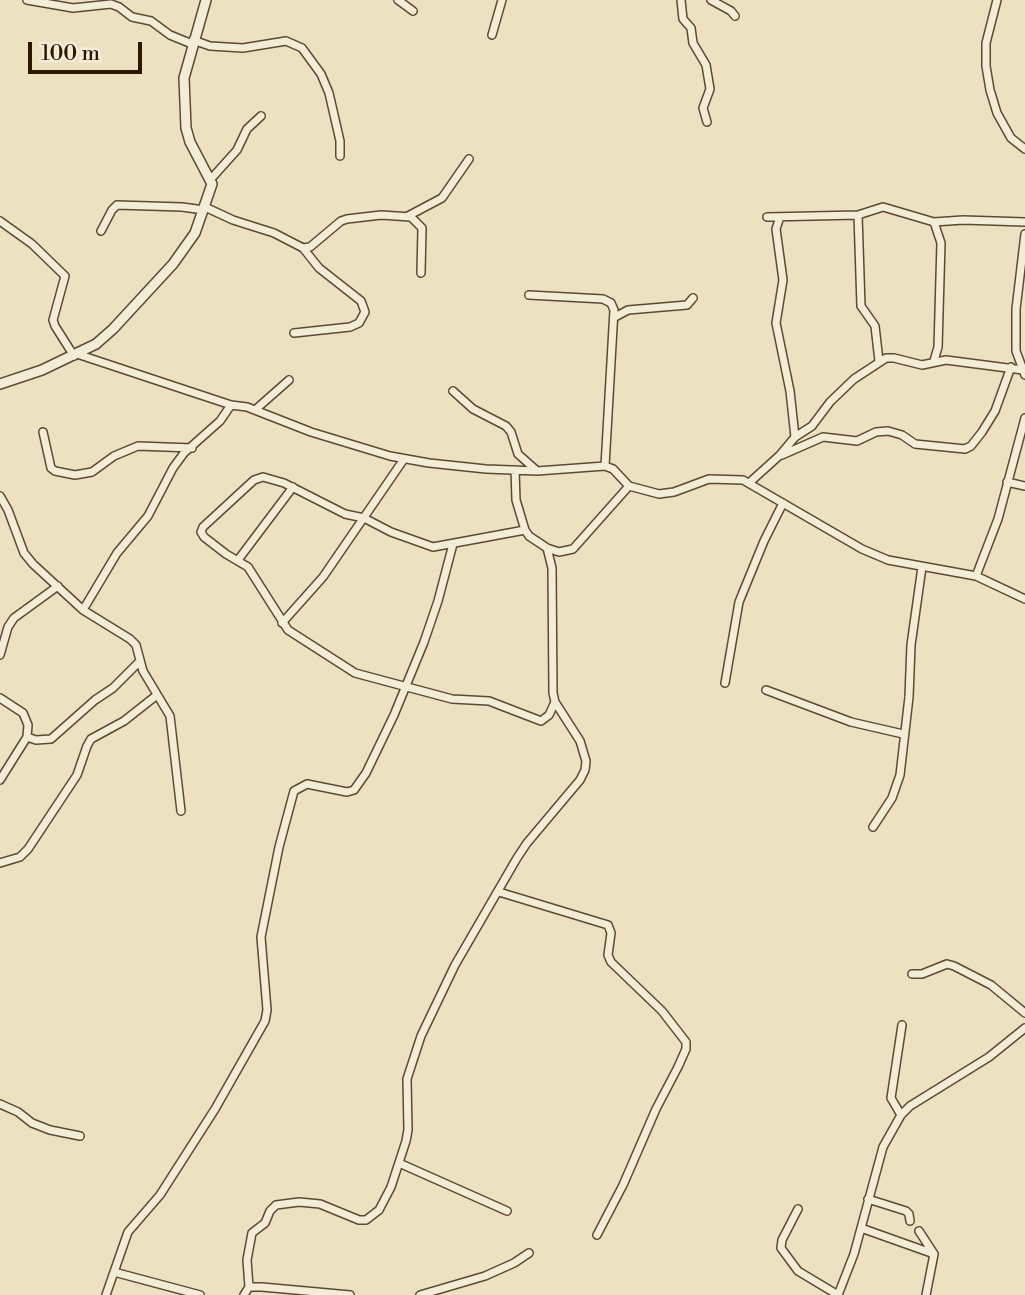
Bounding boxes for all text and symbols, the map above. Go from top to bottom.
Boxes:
scale bar [32,28,145,72]
text: 100 m [41,41,100,67]

